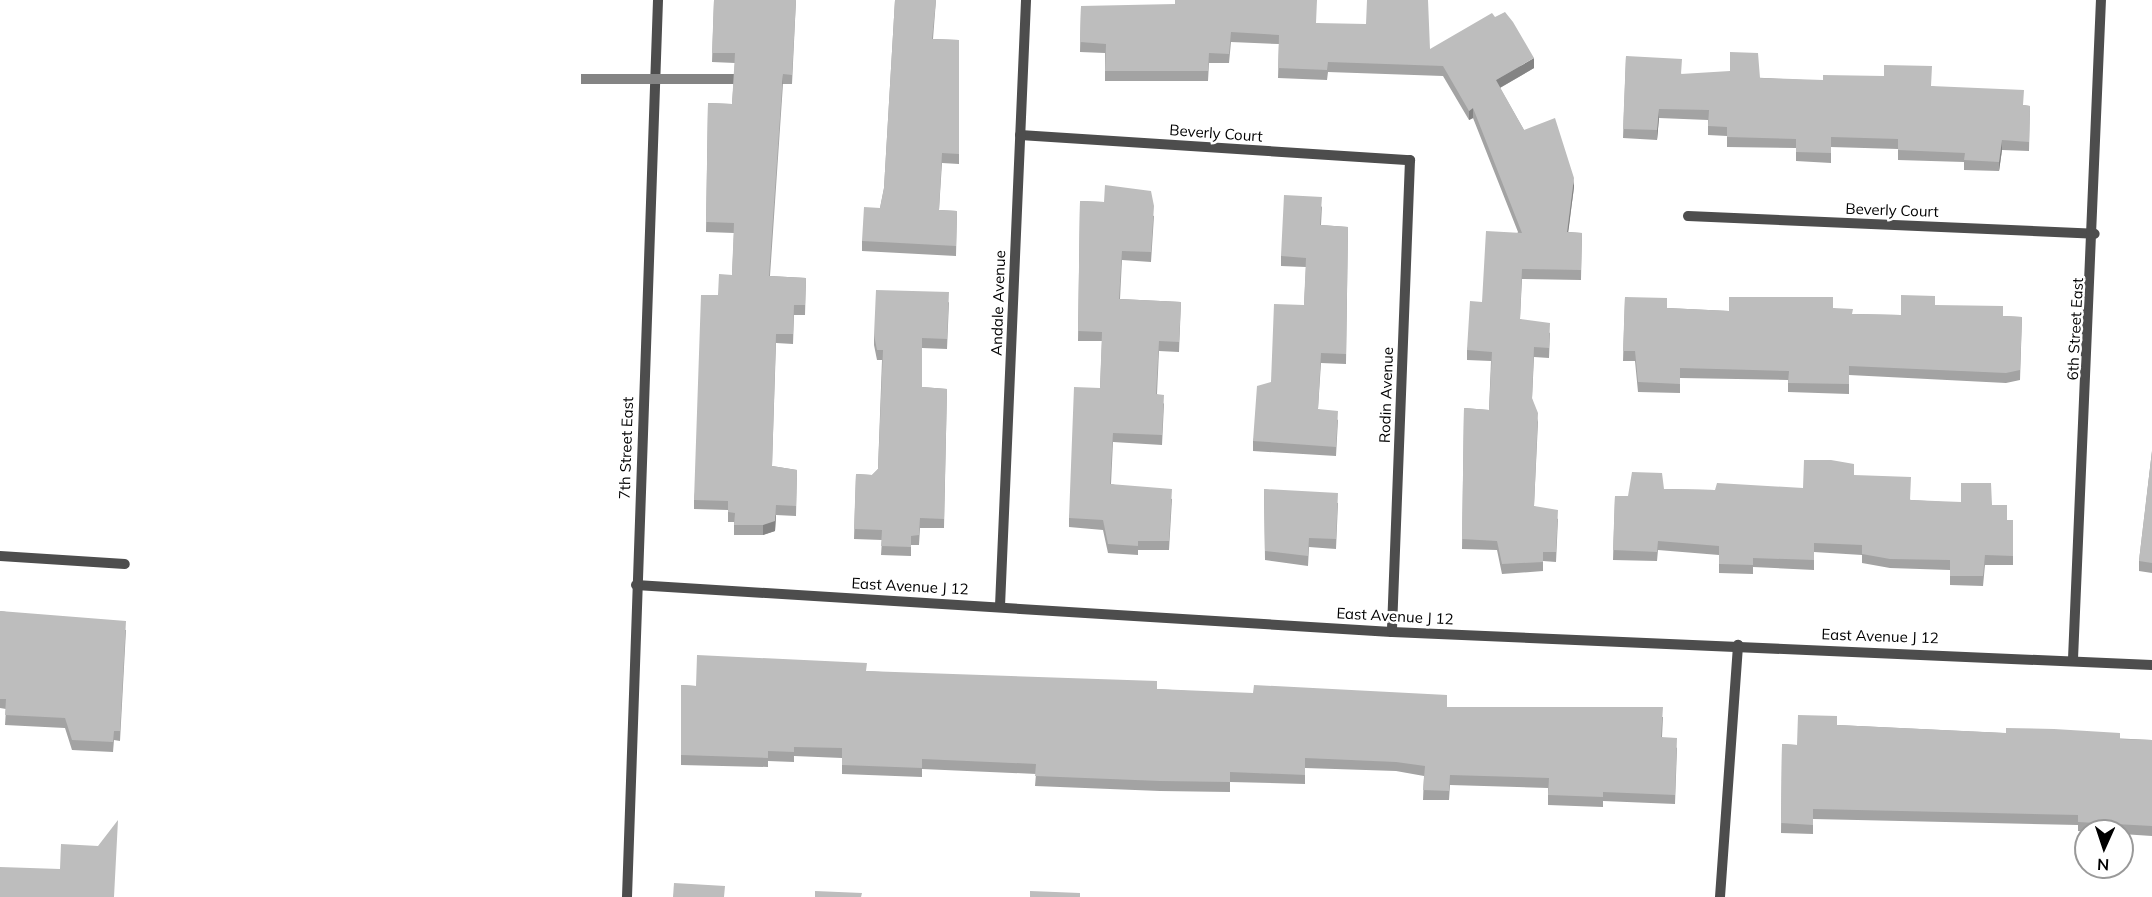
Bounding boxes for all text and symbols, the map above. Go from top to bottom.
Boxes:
street label: Beverly Court [1169,121,1263,145]
street label: Beverly Court [1845,199,1939,221]
street label: Andale Avenue [987,250,1009,356]
street label: 6th Street East [2063,277,2087,381]
street label: Rodin Avenue [1375,347,1397,443]
street label: 7th Street East [615,396,637,500]
street label: East Avenue J 12 [851,574,969,598]
street label: East Avenue J 12 [1336,604,1454,628]
street label: East Avenue J 12 [1821,625,1939,647]
north arrow [2074,819,2134,879]
text: N [2097,855,2110,875]

